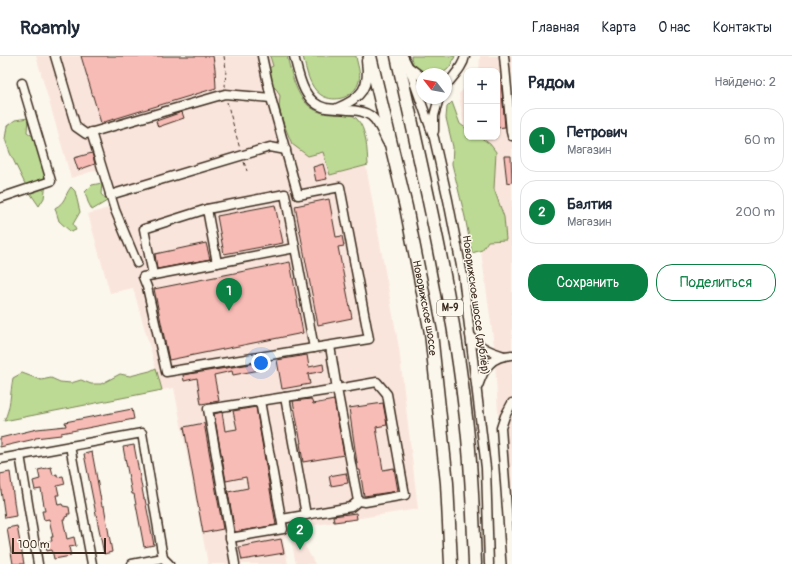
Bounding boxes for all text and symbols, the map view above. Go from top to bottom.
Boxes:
text: Roamly [20,16,80,40]
text: Главная [532,19,579,36]
text: Карта [601,19,636,36]
text: О нас [658,19,691,36]
text: Контакты [713,19,772,36]
north arrow [416,68,452,104]
map controls [464,68,500,140]
button: + [464,68,500,104]
text: Рядом [528,72,575,93]
text: Найдено: 2 [714,74,776,90]
button: − [464,104,500,140]
text: Петрович [567,123,628,142]
text: 1 [539,132,545,148]
text: 60 m [744,132,775,148]
text: Магазин [567,142,611,158]
text: Балтия [567,195,612,214]
text: 2 [538,204,546,220]
text: 200 m [736,204,775,220]
text: Магазин [567,214,611,230]
street label: Новорижское шоссе (дублёр) [460,234,492,376]
street label: Новорижское шоссе [410,259,440,357]
button: Сохранить [528,264,648,301]
button: Поделиться [656,264,776,301]
pin: 1 [216,278,242,311]
road number: М-9 [437,300,463,316]
your location [251,353,271,373]
pin: 2 [287,517,313,550]
scale bar [12,536,106,555]
text: 100 m [18,538,49,551]

